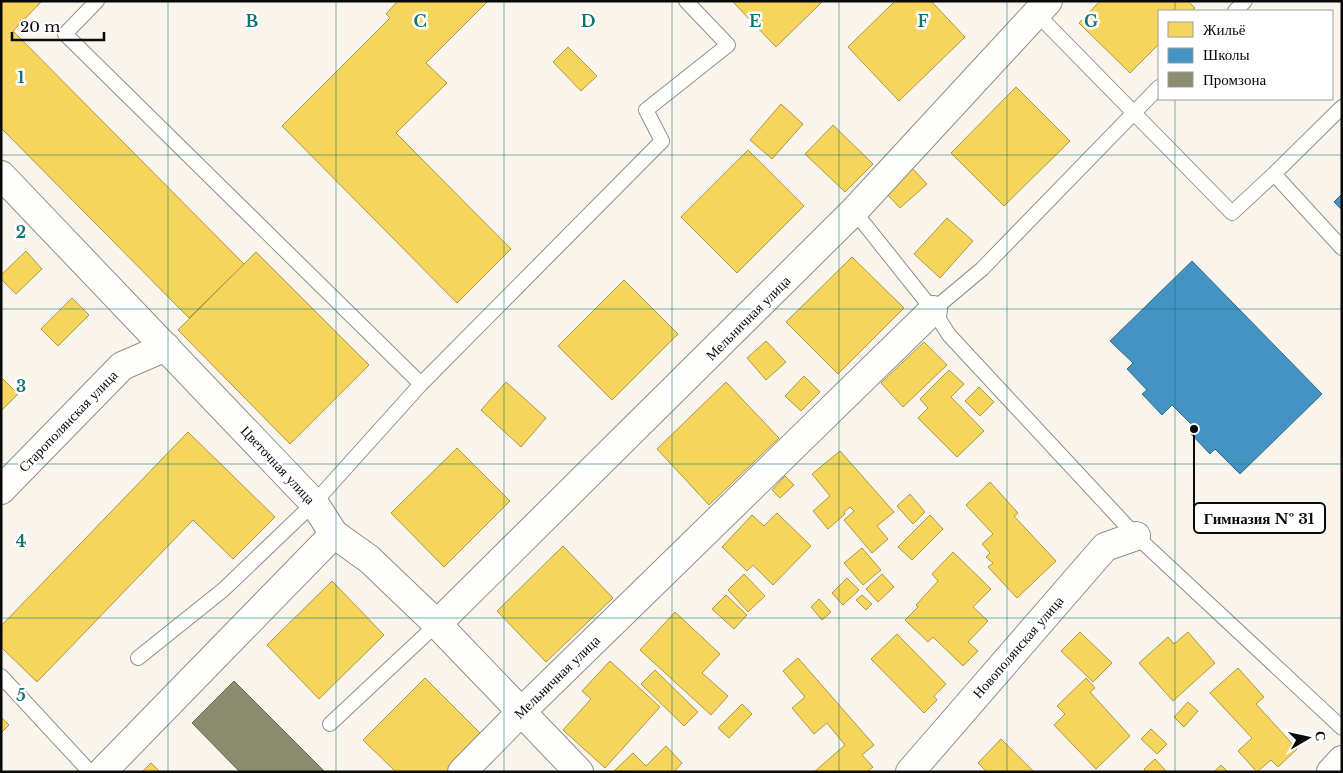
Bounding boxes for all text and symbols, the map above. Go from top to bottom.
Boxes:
scale bar [12,10,105,42]
legend [1158,10,1333,100]
text: B [246,11,259,31]
text: C [413,11,427,31]
text: D [581,11,595,31]
text: E [749,11,761,31]
text: F [917,11,929,31]
text: G [1084,11,1098,31]
text: 20 m [20,17,60,36]
text: Жильё [1203,20,1246,39]
text: Школы [1203,45,1250,64]
text: 1 [18,67,25,87]
text: Промзона [1203,70,1266,89]
text: 2 [16,222,26,242]
street label: Мельничная улица [702,271,795,364]
street label: Старополянская улица [15,366,122,476]
text: 3 [16,376,26,396]
street label: Цветочная улица [237,422,320,509]
callout: Гимназия № 31 [1194,503,1325,533]
text: Гимназия № 31 [1204,509,1315,528]
text: 4 [16,531,26,551]
street label: Новополянская улица [969,591,1068,702]
street label: Мельничная улица [510,631,604,723]
text: 5 [16,685,26,705]
north arrow [1283,713,1333,763]
text: С [1311,730,1331,742]

